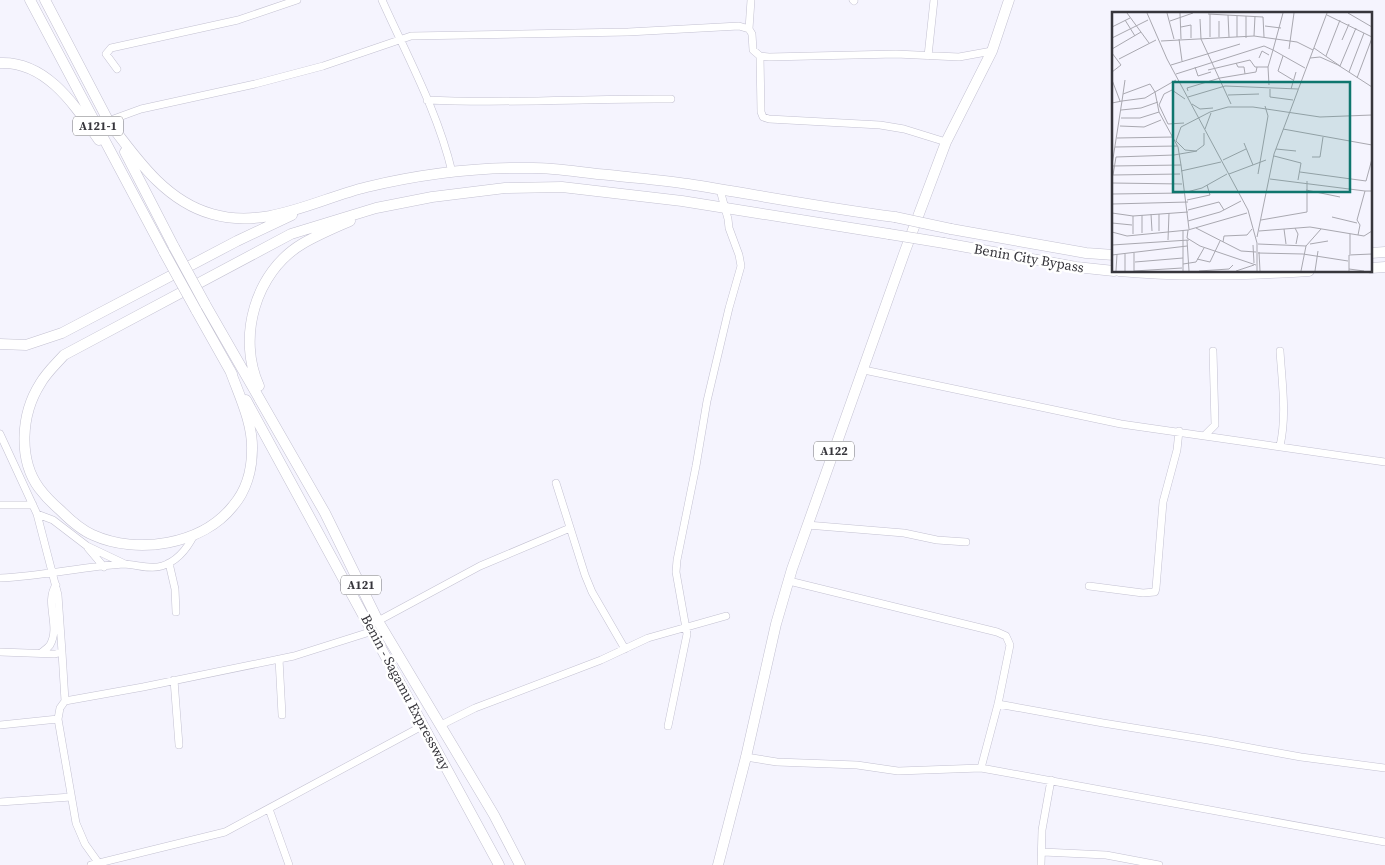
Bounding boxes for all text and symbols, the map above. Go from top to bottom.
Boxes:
inset map [1112,12,1372,272]
road number: A121-1 [73,116,123,136]
street label: Benin City Bypass [972,238,1086,278]
road number: A122 [814,442,854,461]
road number: A121 [341,576,381,594]
street label: Benin - Sagamu Expressway [356,611,456,774]

